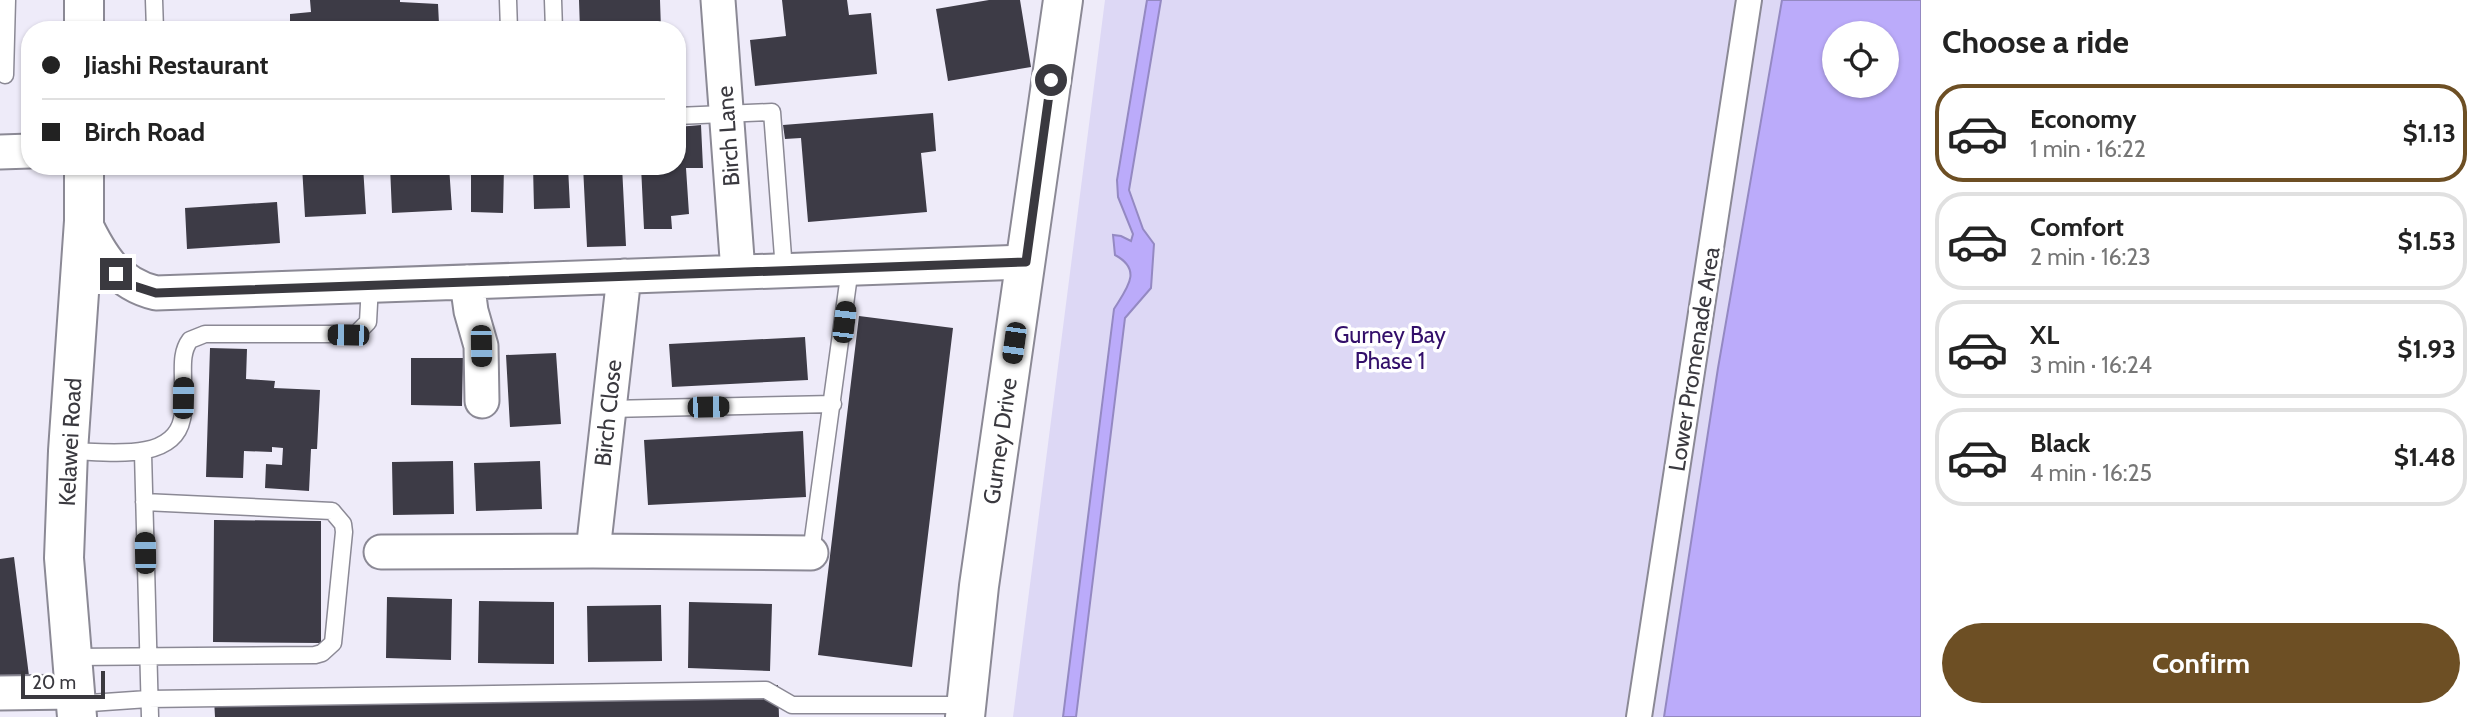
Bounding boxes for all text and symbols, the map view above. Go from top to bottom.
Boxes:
map controls [1822,21,1899,98]
button: locate [1822,21,1899,98]
text: Choose a ride [1942,22,2129,61]
text: Jiashi Restaurant [84,49,269,81]
route start [1035,64,1067,96]
street label: Birch Lane [711,85,745,187]
icon: car [1946,102,2009,165]
text: Economy [2030,103,2136,135]
text: Birch Road [84,116,205,148]
text: $1.13 [2402,117,2456,149]
text: 1 min · 16:22 [2030,135,2146,163]
icon: car [1946,210,2009,273]
text: Comfort [2030,211,2124,243]
text: $1.53 [2398,225,2456,257]
text: 2 min · 16:23 [2030,243,2151,271]
street label: Lower Promenade Area [1662,245,1726,473]
route end [100,258,132,290]
car [832,300,857,344]
icon: car [1946,318,2009,381]
text: XL [2030,319,2059,351]
car [1001,321,1028,365]
park label: Gurney Bay Phase 1 [1334,321,1446,375]
car [327,324,370,346]
car [471,325,492,367]
text: $1.93 [2397,333,2456,365]
text: 3 min · 16:24 [2030,351,2152,379]
street label: Birch Close [588,358,628,468]
street label: Gurney Drive [977,376,1023,506]
street label: Kelawei Road [53,377,87,507]
car [173,377,194,419]
car [687,396,730,418]
icon: car [1946,426,2009,489]
text: Black [2030,427,2090,459]
text: $1.48 [2394,441,2456,473]
text: 4 min · 16:25 [2030,459,2152,487]
car [135,532,156,574]
button: Confirm [1942,623,2460,703]
scale bar [21,668,105,700]
text: 20 m [32,671,76,694]

